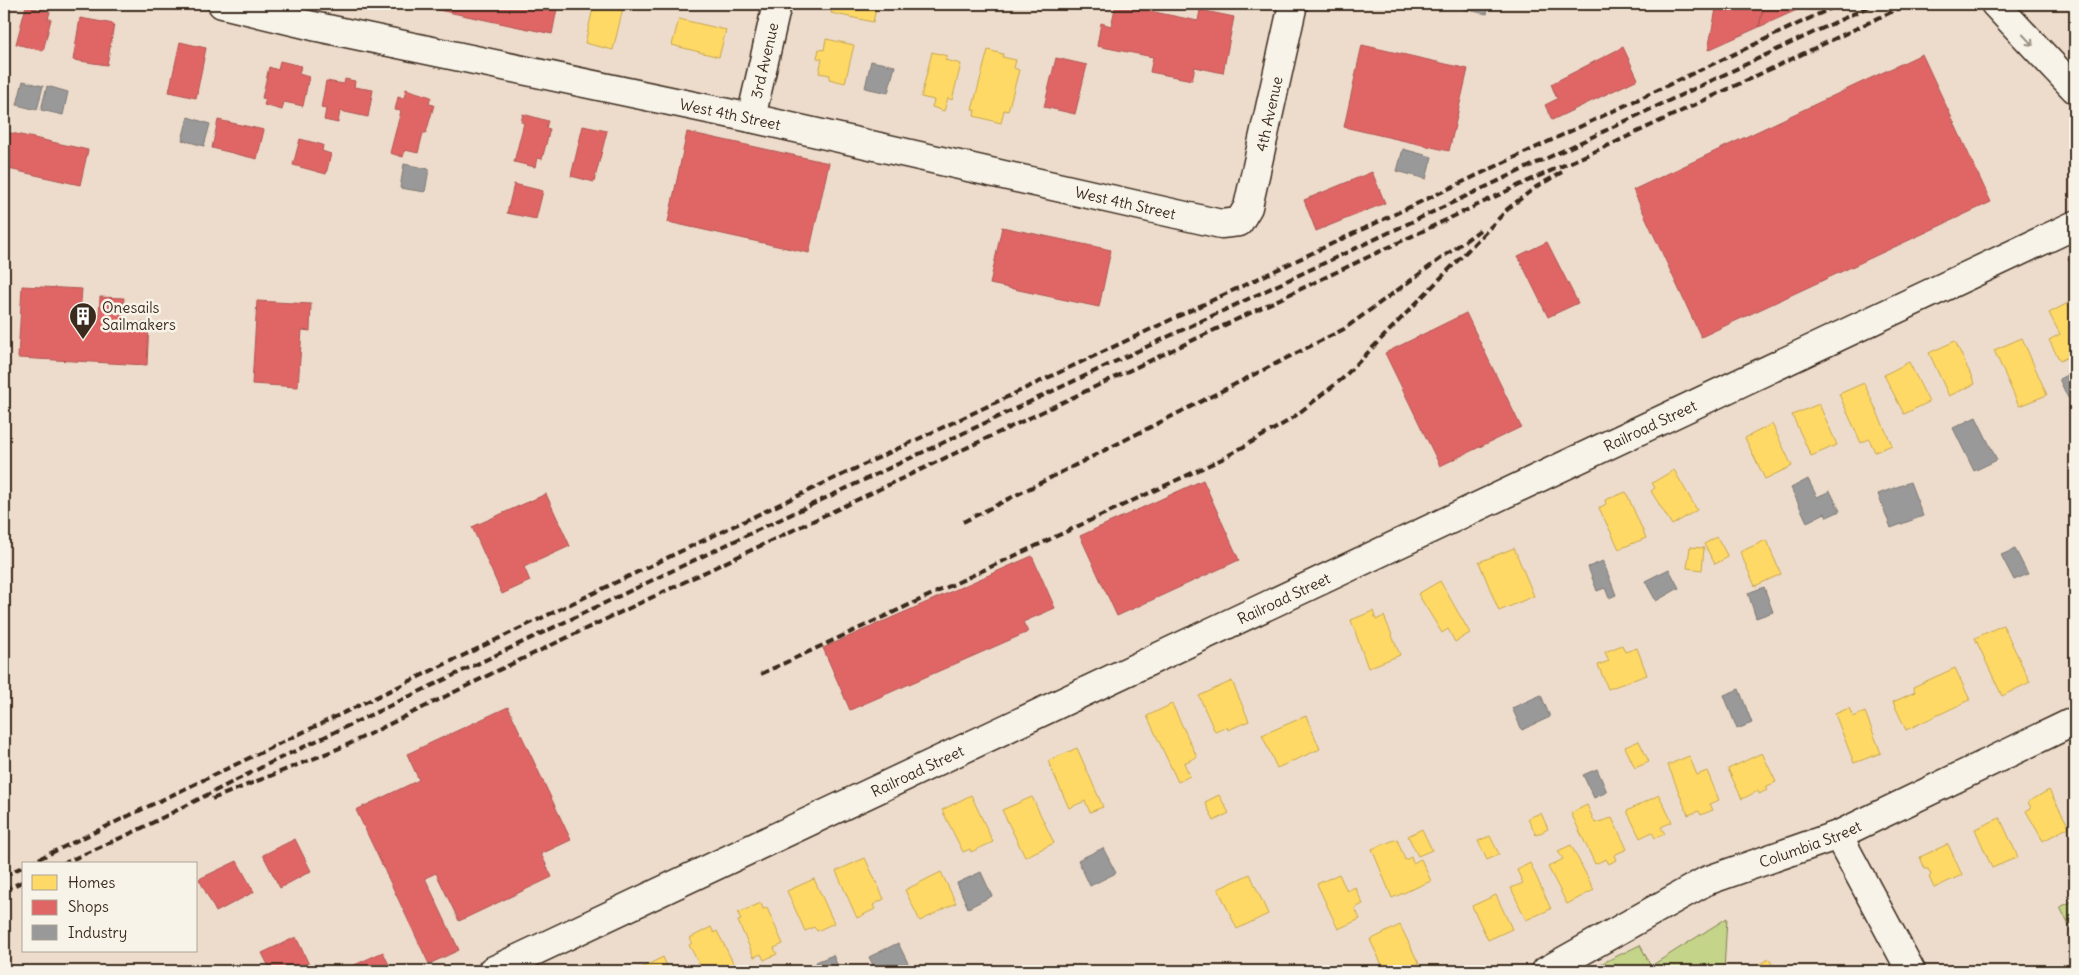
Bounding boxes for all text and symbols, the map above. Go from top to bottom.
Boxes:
street label: 3rd Avenue [746,21,782,100]
one-way arrow [2022,33,2034,46]
street label: 4th Avenue [1251,75,1286,153]
street label: West 4th Street [678,94,783,134]
street label: West 4th Street [1073,182,1178,223]
place label: Onesails Sailmakers [102,298,176,334]
building icon: Onesails Sailmakers [68,301,98,340]
street label: Railroad Street [1600,395,1699,455]
street label: Railroad Street [1234,568,1333,628]
street label: Railroad Street [868,741,967,801]
street label: Columbia Street [1756,816,1864,871]
legend [22,862,198,952]
text: Homes [68,873,115,892]
text: Shops [68,897,109,916]
text: Industry [68,923,127,942]

